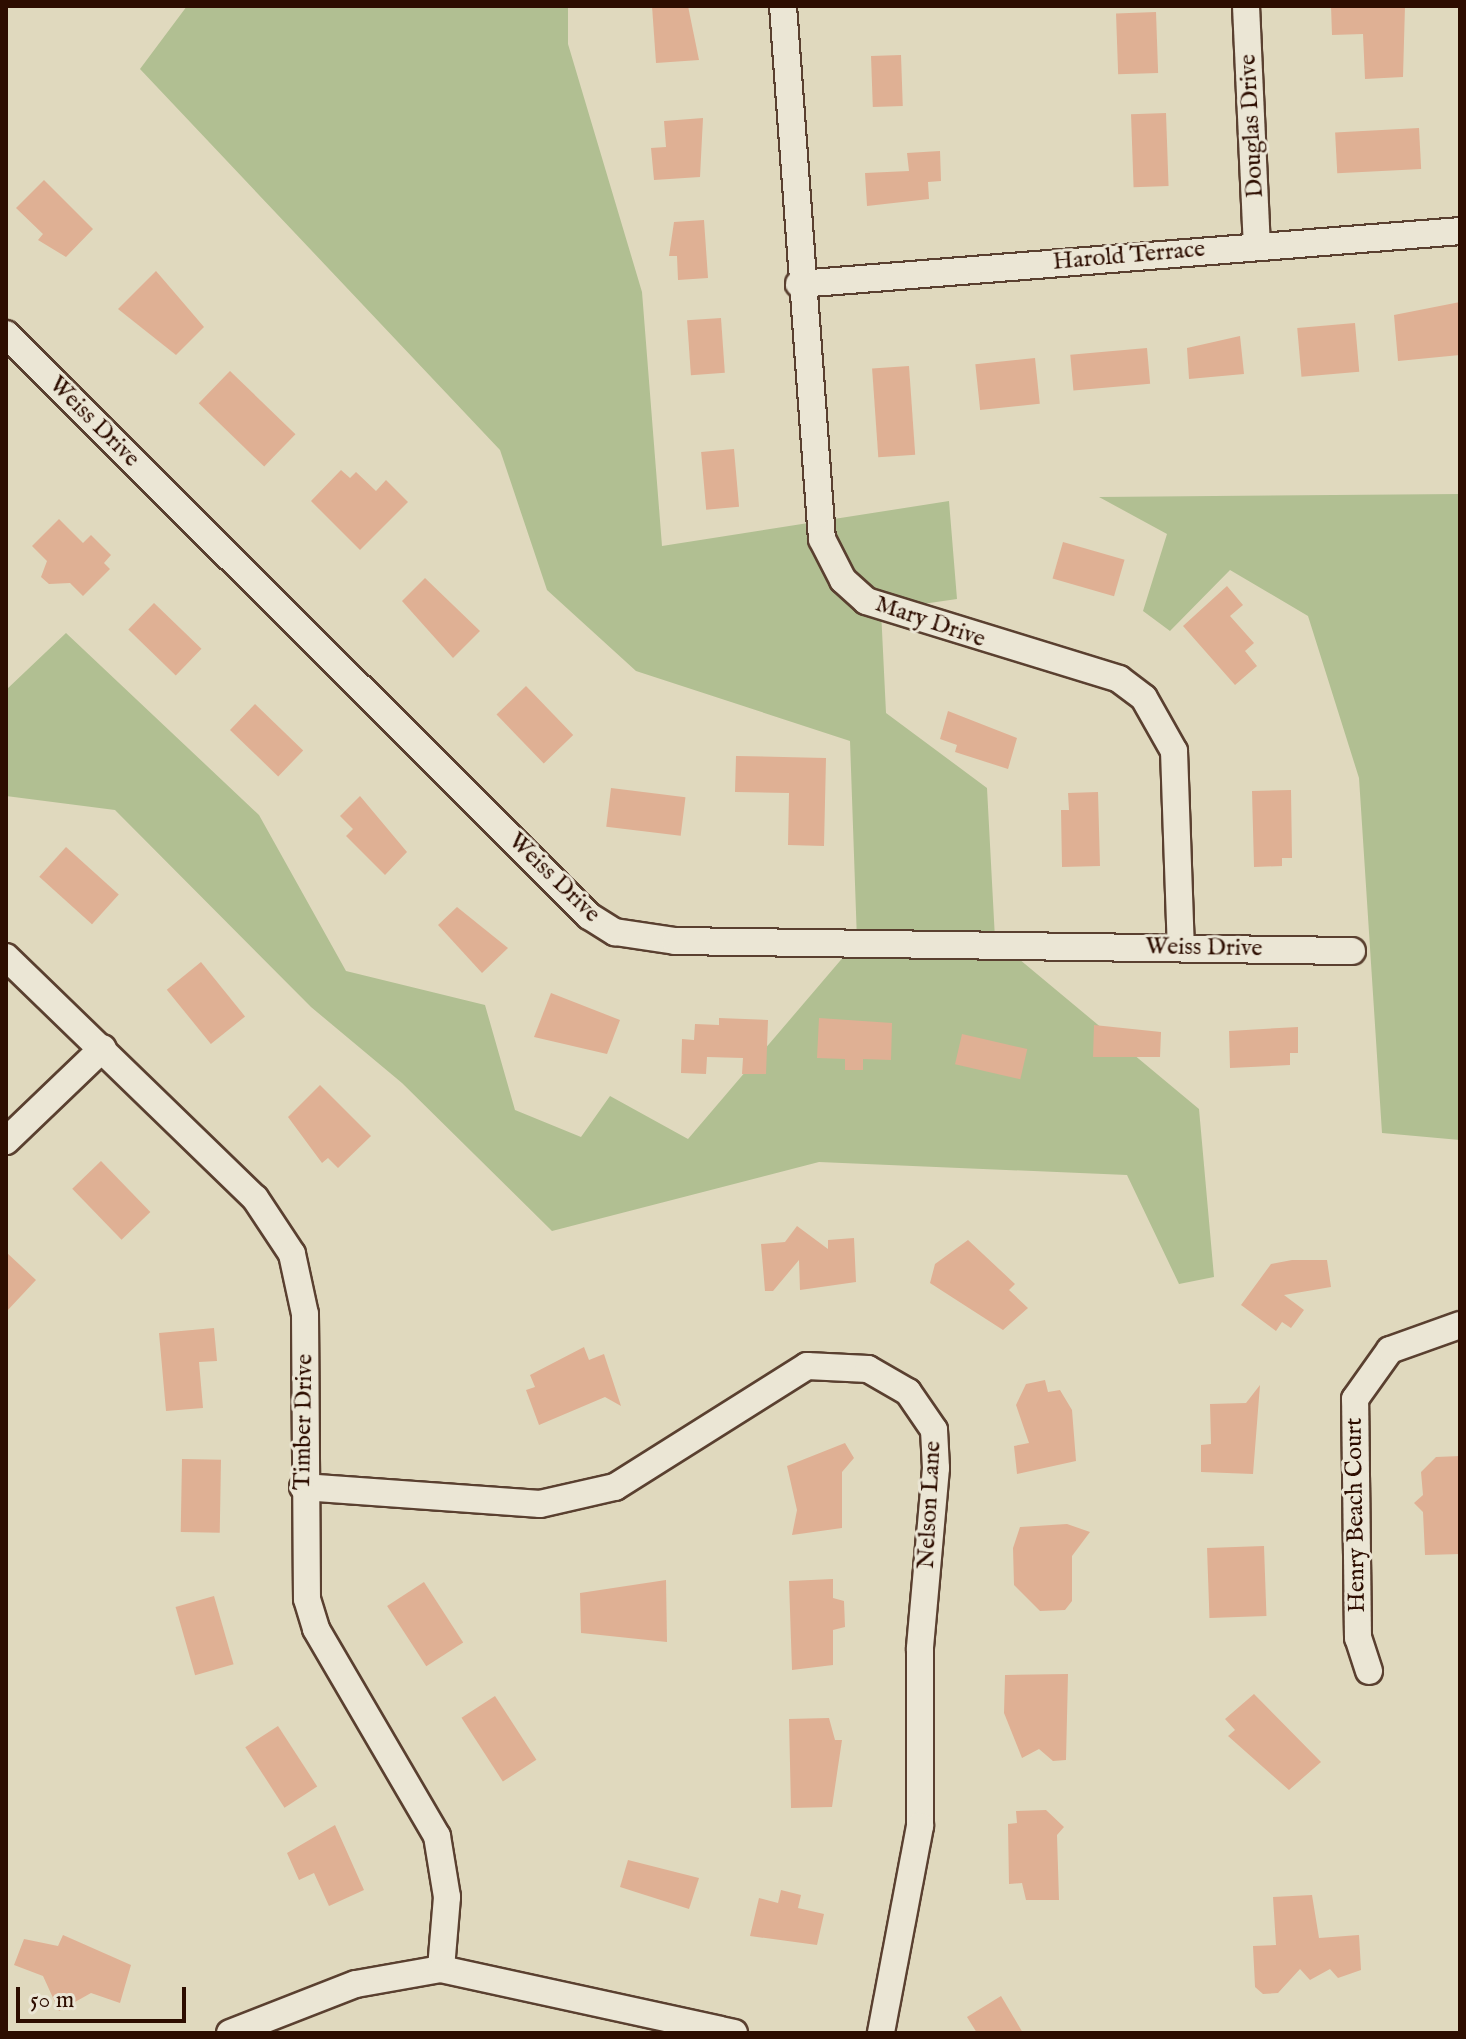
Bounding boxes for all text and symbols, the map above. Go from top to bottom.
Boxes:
street label: Douglas Drive [1234,53,1270,199]
street label: Harold Terrace [1052,235,1206,277]
street label: Weiss Drive [42,370,146,474]
street label: Mary Drive [871,590,989,654]
street label: Weiss Drive [502,827,606,929]
street label: Weiss Drive [1145,933,1263,963]
street label: Timber Drive [288,1354,320,1490]
street label: Henry Beach Court [1340,1417,1372,1613]
street label: Nelson Lane [912,1440,948,1570]
scale bar [20,1971,190,2021]
text: 50 m [30,1985,74,2016]

